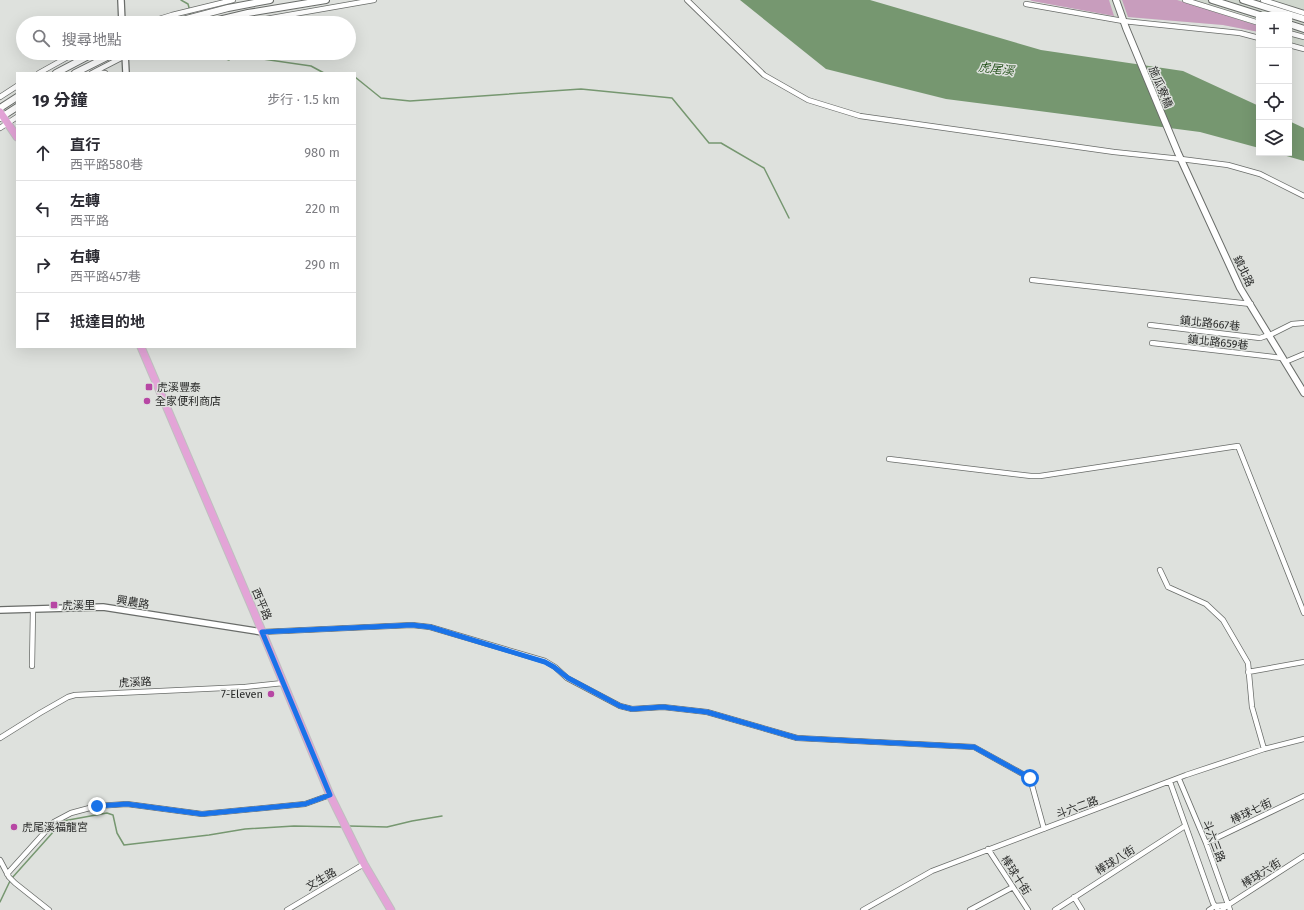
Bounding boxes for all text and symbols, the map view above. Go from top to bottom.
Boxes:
map controls [1256,12,1292,156]
button: + [1256,12,1292,48]
search box [16,16,356,60]
icon: search [30,27,52,49]
text: 搜尋地點 [62,31,122,49]
button: − [1256,48,1292,84]
water label: 虎尾溪 [977,60,1017,78]
street label: 施瓜寮橋 [1146,64,1175,110]
button: locate [1256,84,1292,120]
text: 19 分鐘 [32,90,87,111]
text: 步行 · 1.5 km [267,92,340,107]
button: layers [1256,120,1292,156]
text: 直行 [70,136,100,154]
icon: ahead [32,142,54,164]
text: 980 m [304,145,340,160]
text: 西平路580巷 [70,157,143,172]
text: 左轉 [70,192,100,210]
icon: left [32,198,54,220]
text: 220 m [305,201,340,216]
text: 西平路 [70,213,109,228]
text: 右轉 [70,248,100,266]
icon: right [32,254,54,276]
street label: 鎮北路 [1230,254,1257,289]
text: 290 m [305,257,340,272]
text: 西平路457巷 [70,269,141,284]
icon: arrive [32,310,54,332]
text: 抵達目的地 [70,313,145,331]
street label: 鎮北路667巷 [1179,314,1241,333]
street label: 鎮北路659巷 [1187,333,1249,352]
place label: 虎溪豐泰 [157,381,201,394]
marker: 虎溪豐泰 [144,382,154,392]
place label: 全家便利商店 [155,395,221,408]
marker: 全家便利商店 [142,396,152,406]
street label: 西平路 [249,586,274,622]
street label: 興農路 [116,593,150,611]
place label: 虎溪里 [62,599,95,612]
marker: 虎溪里 [49,600,59,610]
street label: 虎溪路 [118,675,152,690]
place label: 7-Eleven [221,688,263,701]
marker: 7-Eleven [266,689,276,699]
route start [1021,769,1039,787]
street label: 斗六二路 [1054,794,1100,821]
street label: 棒球七街 [1229,796,1274,827]
route end [88,797,106,815]
street label: 斗六三路 [1200,818,1227,864]
place label: 虎尾溪福龍宮 [22,821,88,834]
marker: 虎尾溪福龍宮 [9,822,19,832]
street label: 棒球八街 [1093,843,1137,878]
street label: 棒球十街 [998,853,1033,897]
street label: 棒球六街 [1239,856,1283,891]
street label: 文生路 [304,866,339,893]

